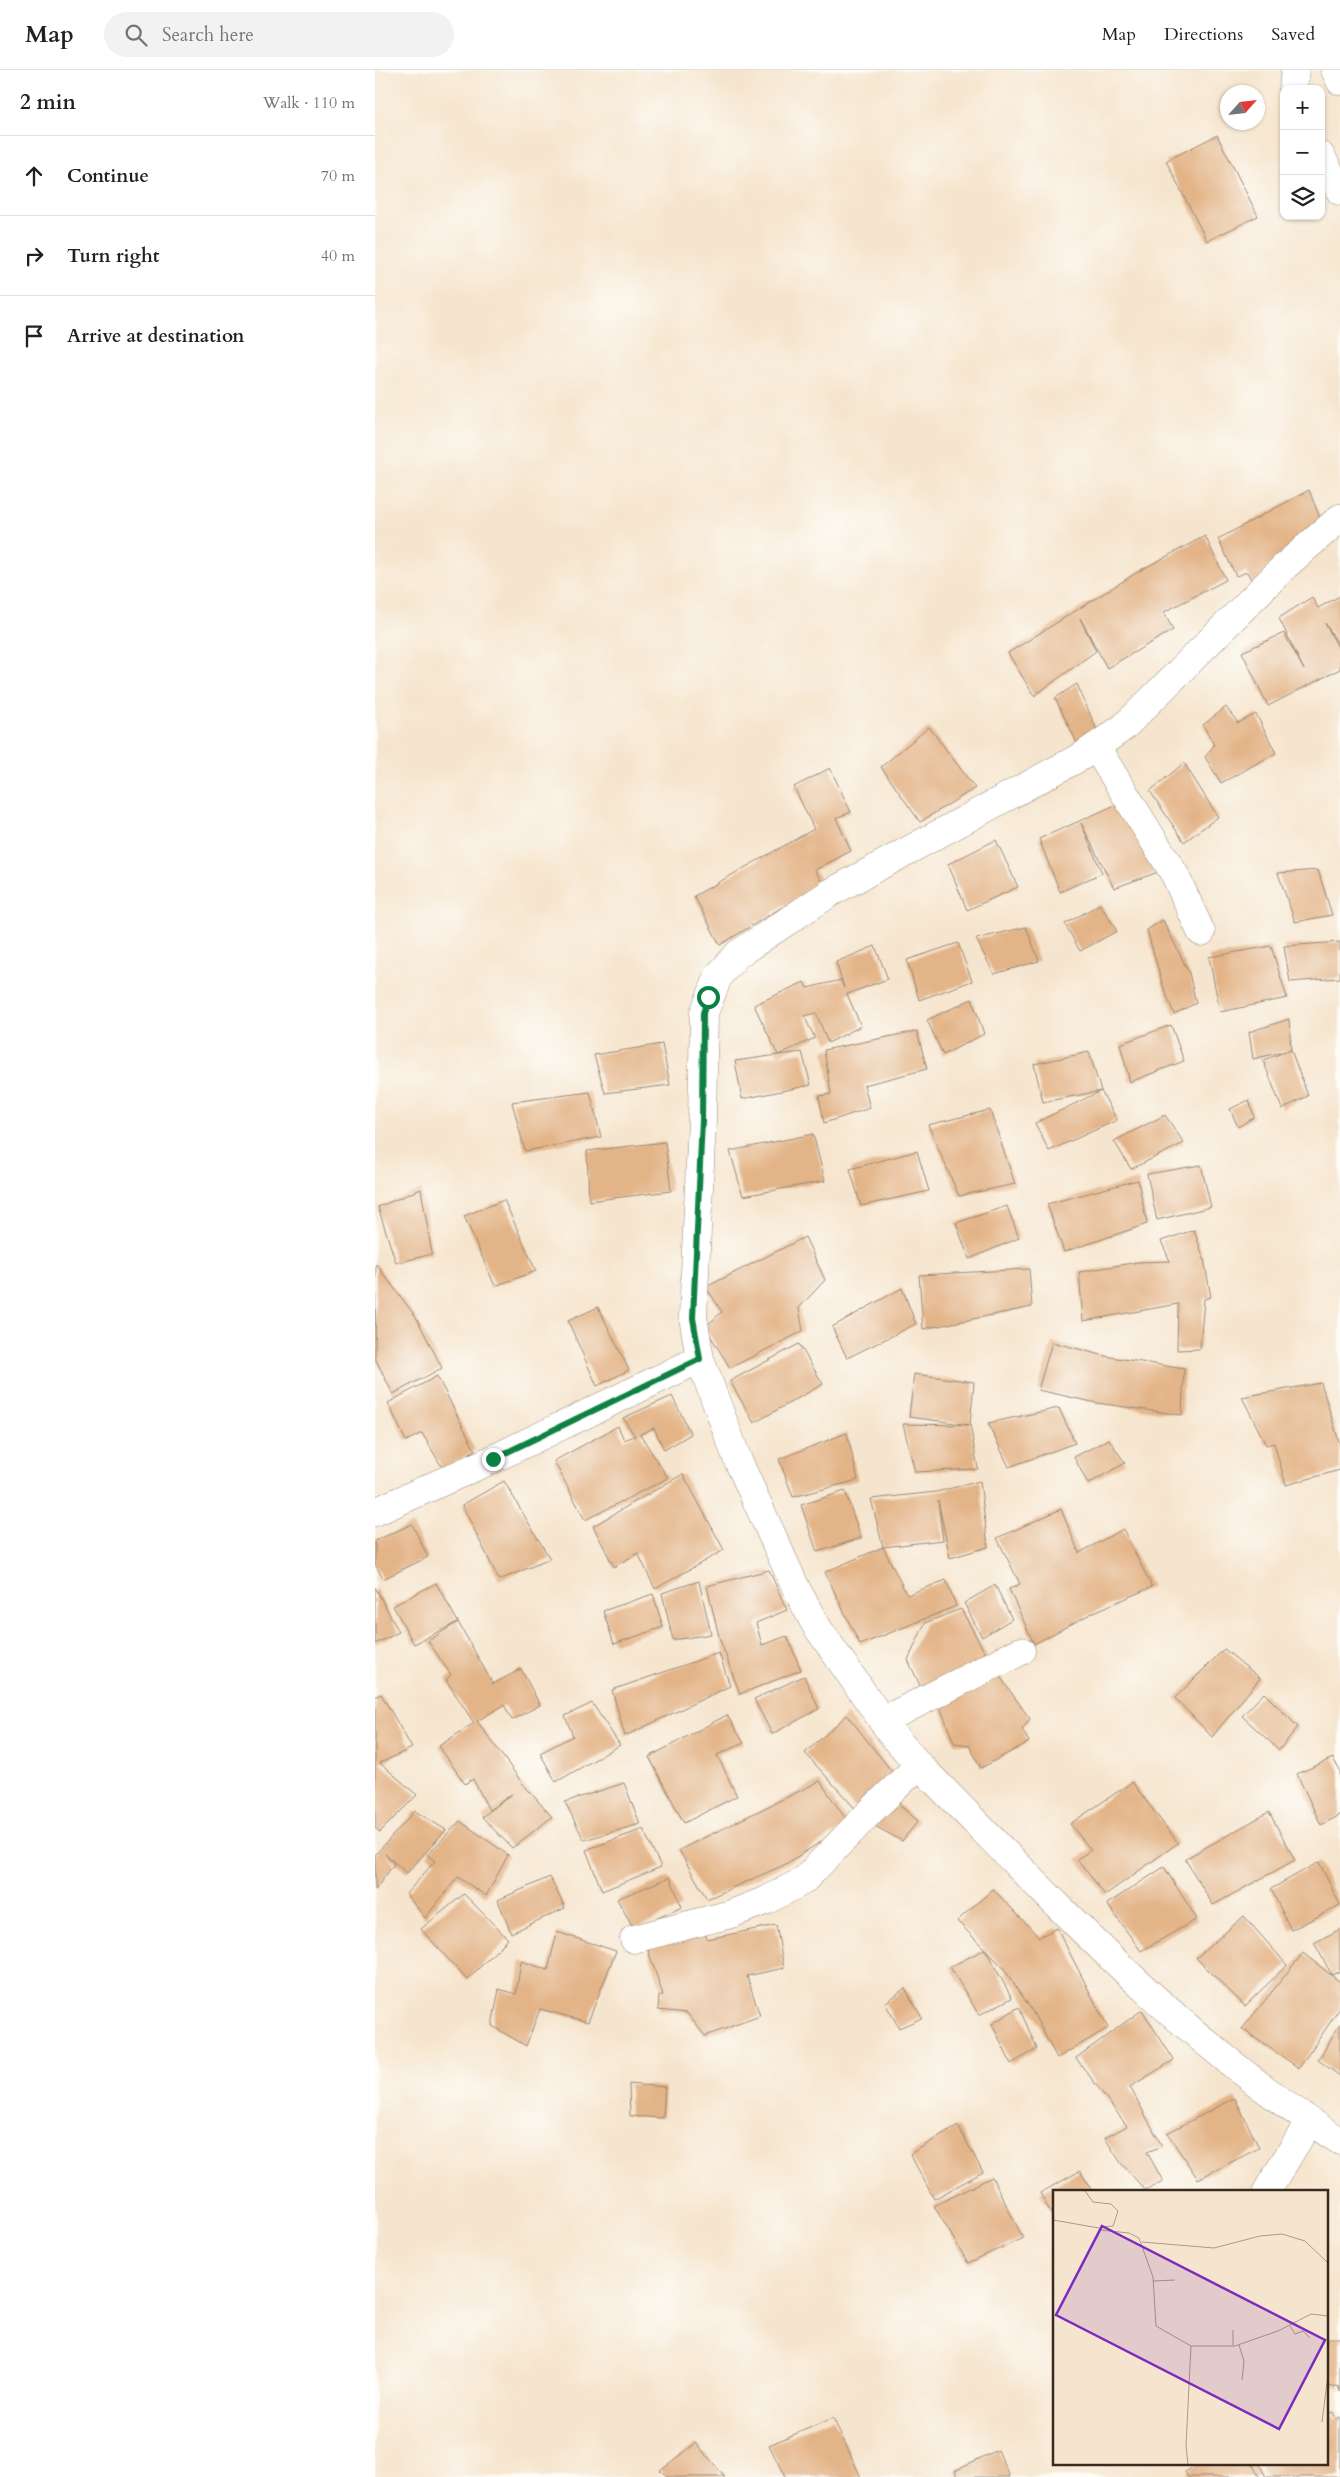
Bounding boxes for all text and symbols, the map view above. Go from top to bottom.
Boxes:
search box [104,12,454,57]
text: Map [25,18,74,51]
icon: search [122,21,150,49]
text: Search here [162,22,254,48]
text: Map [1102,22,1136,47]
text: Directions [1164,22,1243,47]
text: Saved [1271,22,1315,47]
north arrow [1220,85,1265,130]
map controls [1280,85,1325,220]
button: + [1280,85,1325,130]
text: 2 min [20,88,76,117]
text: Walk · 110 m [263,92,355,114]
button: − [1280,130,1325,175]
icon: ahead [20,162,48,190]
text: Continue [67,163,149,189]
text: 70 m [321,165,355,187]
button: layers [1280,175,1325,220]
icon: right [20,242,48,270]
text: Turn right [67,243,159,269]
text: 40 m [321,245,355,267]
icon: arrive [20,322,48,350]
text: Arrive at destination [67,323,244,349]
route start [697,986,720,1009]
route end [482,1448,505,1471]
inset map [1053,2190,1327,2464]

